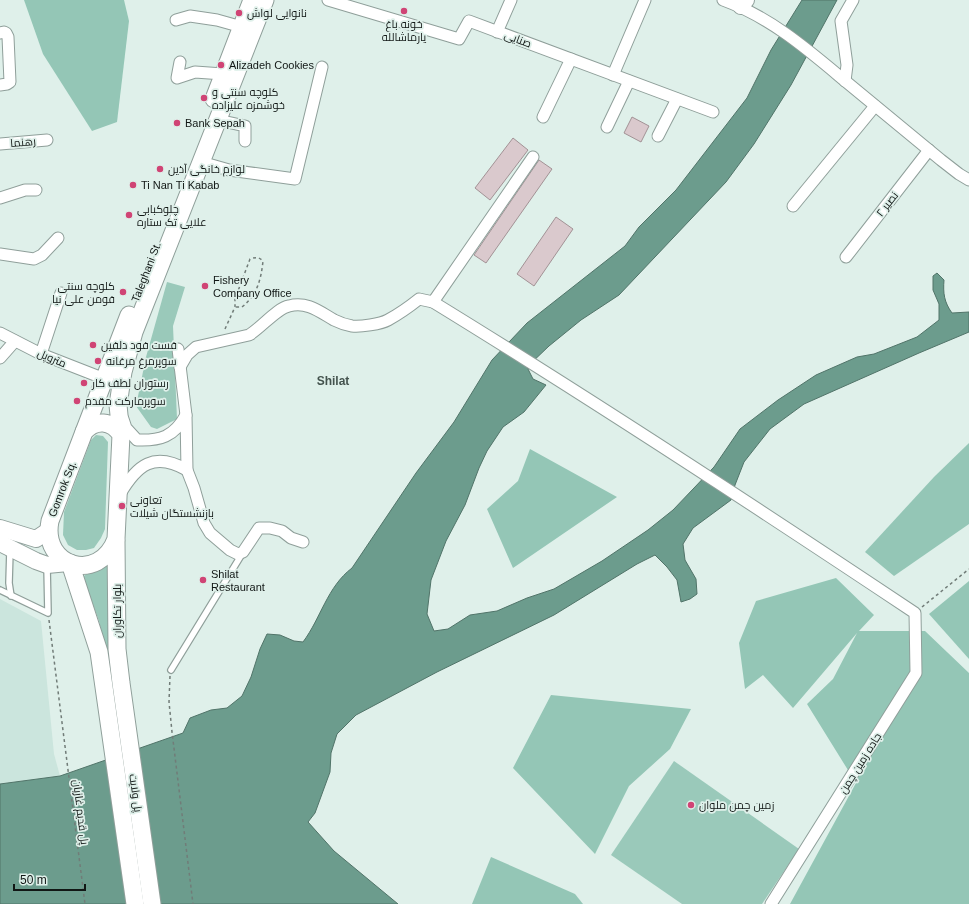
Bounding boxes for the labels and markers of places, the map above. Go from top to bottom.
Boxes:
marker: خونه باغ یارماشالله [399,6,409,16]
place label: نانوایی لواش [247,7,307,20]
marker: نانوایی لواش [234,8,244,18]
place label: خونه باغ یارماشالله [382,18,426,44]
place label: Alizadeh Cookies [229,59,314,71]
marker: Alizadeh Cookies [216,60,226,70]
place label: کلوچه سنتی و خوشمزه علیزاده [212,86,285,112]
marker: کلوچه سنتی و خوشمزه علیزاده [199,93,209,103]
place label: Bank Sepah [185,117,245,129]
marker: Bank Sepah [172,118,182,128]
place label: لوازم خانگی آذین [168,163,245,177]
marker: لوازم خانگی آذین [155,164,165,174]
place label: Ti Nan Ti Kabab [141,179,219,191]
marker: Ti Nan Ti Kabab [128,180,138,190]
place label: چلوکبابی علایی تک ستاره [137,203,206,229]
marker: چلوکبابی علایی تک ستاره [124,210,134,220]
place label: Fishery Company Office [213,274,292,299]
place label: کلوچه سنتی فومن علی نیا [52,280,115,306]
marker: Fishery Company Office [200,281,210,291]
marker: کلوچه سنتی فومن علی نیا [118,287,128,297]
place label: فست فود دلفین [101,339,177,352]
marker: فست فود دلفین [88,340,98,350]
place label: سوپرمرغ مرغانه [106,355,177,369]
marker: سوپرمرغ مرغانه [93,356,103,366]
place label: رستوران لطف کار [91,377,169,390]
marker: رستوران لطف کار [79,378,89,388]
place label: سوپرمارکت مقدم [85,395,166,409]
marker: سوپرمارکت مقدم [72,396,82,406]
place label: تعاونی بازنشستگان شیلات [130,494,214,520]
marker: تعاونی بازنشستگان شیلات [117,501,127,511]
place label: Shilat Restaurant [211,568,265,593]
marker: Shilat Restaurant [198,575,208,585]
place label: زمین چمن ملوان [699,799,774,812]
marker: زمین چمن ملوان [686,800,696,810]

